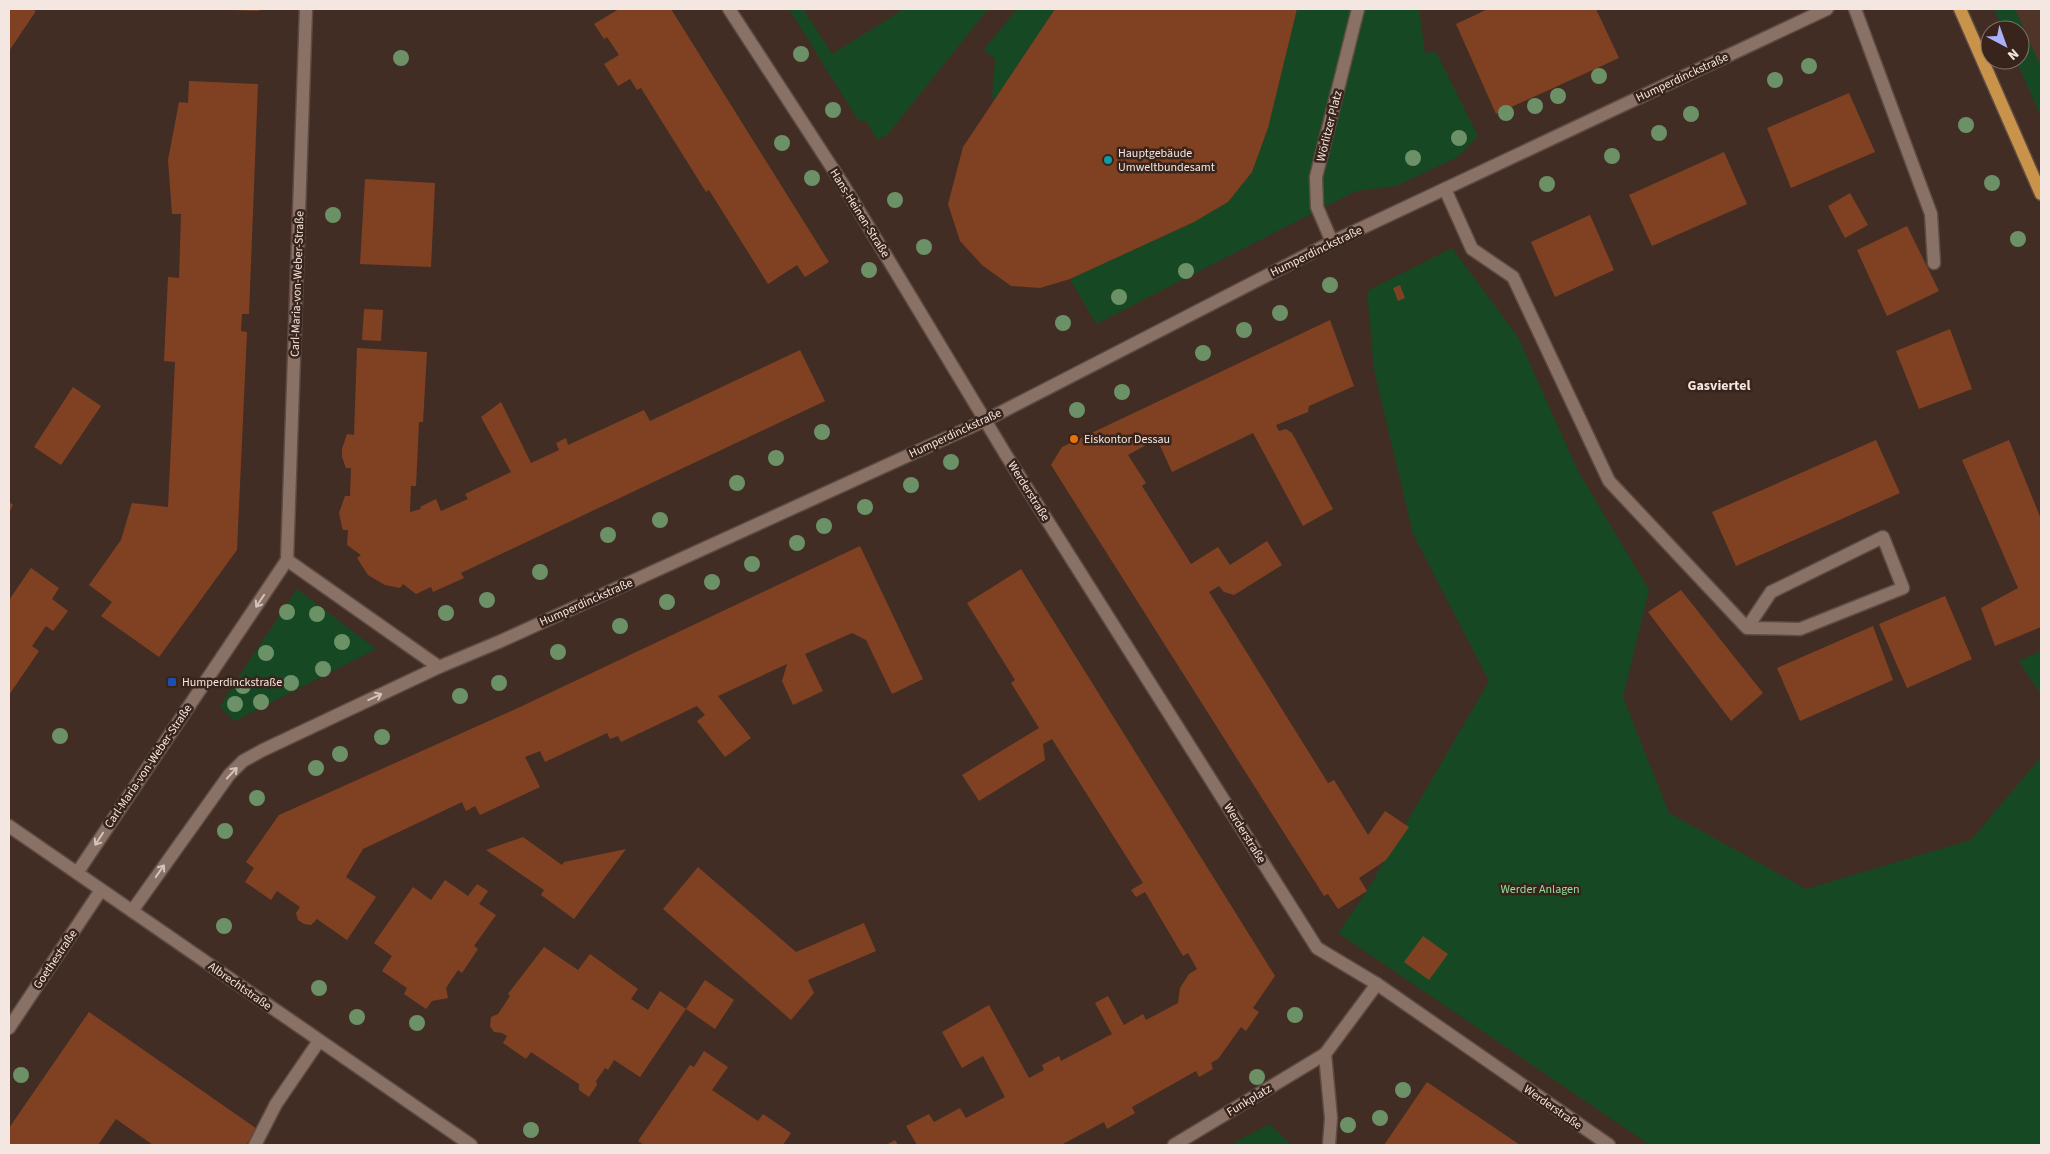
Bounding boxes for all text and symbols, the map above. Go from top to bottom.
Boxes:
north arrow [1980,20,2030,70]
text: N [2003,43,2023,65]
street label: Humperdinckstraße [1633,49,1731,106]
street label: Wörlitzer Platz [1312,89,1347,163]
place label: Hauptgebäude Umweltbundesamt [1118,145,1215,176]
marker: Hauptgebäude Umweltbundesamt [1102,154,1114,166]
street label: Hans-Heinen-Straße [825,166,894,261]
street label: Carl-Maria-von-Weber-Straße [286,211,309,357]
street label: Humperdinckstraße [1267,222,1365,281]
district label: Gasviertel [1688,376,1750,396]
street label: Humperdinckstraße [906,405,1004,462]
place label: Eiskontor Dessau [1084,431,1170,448]
marker: Eiskontor Dessau [1068,433,1080,445]
street label: Werderstraße [1003,458,1054,525]
street label: Humperdinckstraße [537,574,635,631]
one-way arrow [254,593,264,607]
place label: Humperdinckstraße [182,674,282,691]
marker: Humperdinckstraße [166,676,178,688]
one-way arrow [367,692,382,701]
street label: Carl-Maria-von-Weber-Straße [101,701,196,832]
one-way arrow [226,766,238,779]
street label: Werderstraße [1219,800,1270,867]
one-way arrow [93,832,103,846]
one-way arrow [155,865,166,878]
park label: Werder Anlagen [1500,881,1580,898]
street label: Goethestraße [29,926,81,992]
street label: Albrechtstraße [205,958,275,1015]
street label: Funkplatz [1224,1080,1275,1120]
street label: Werderstraße [1520,1081,1585,1134]

